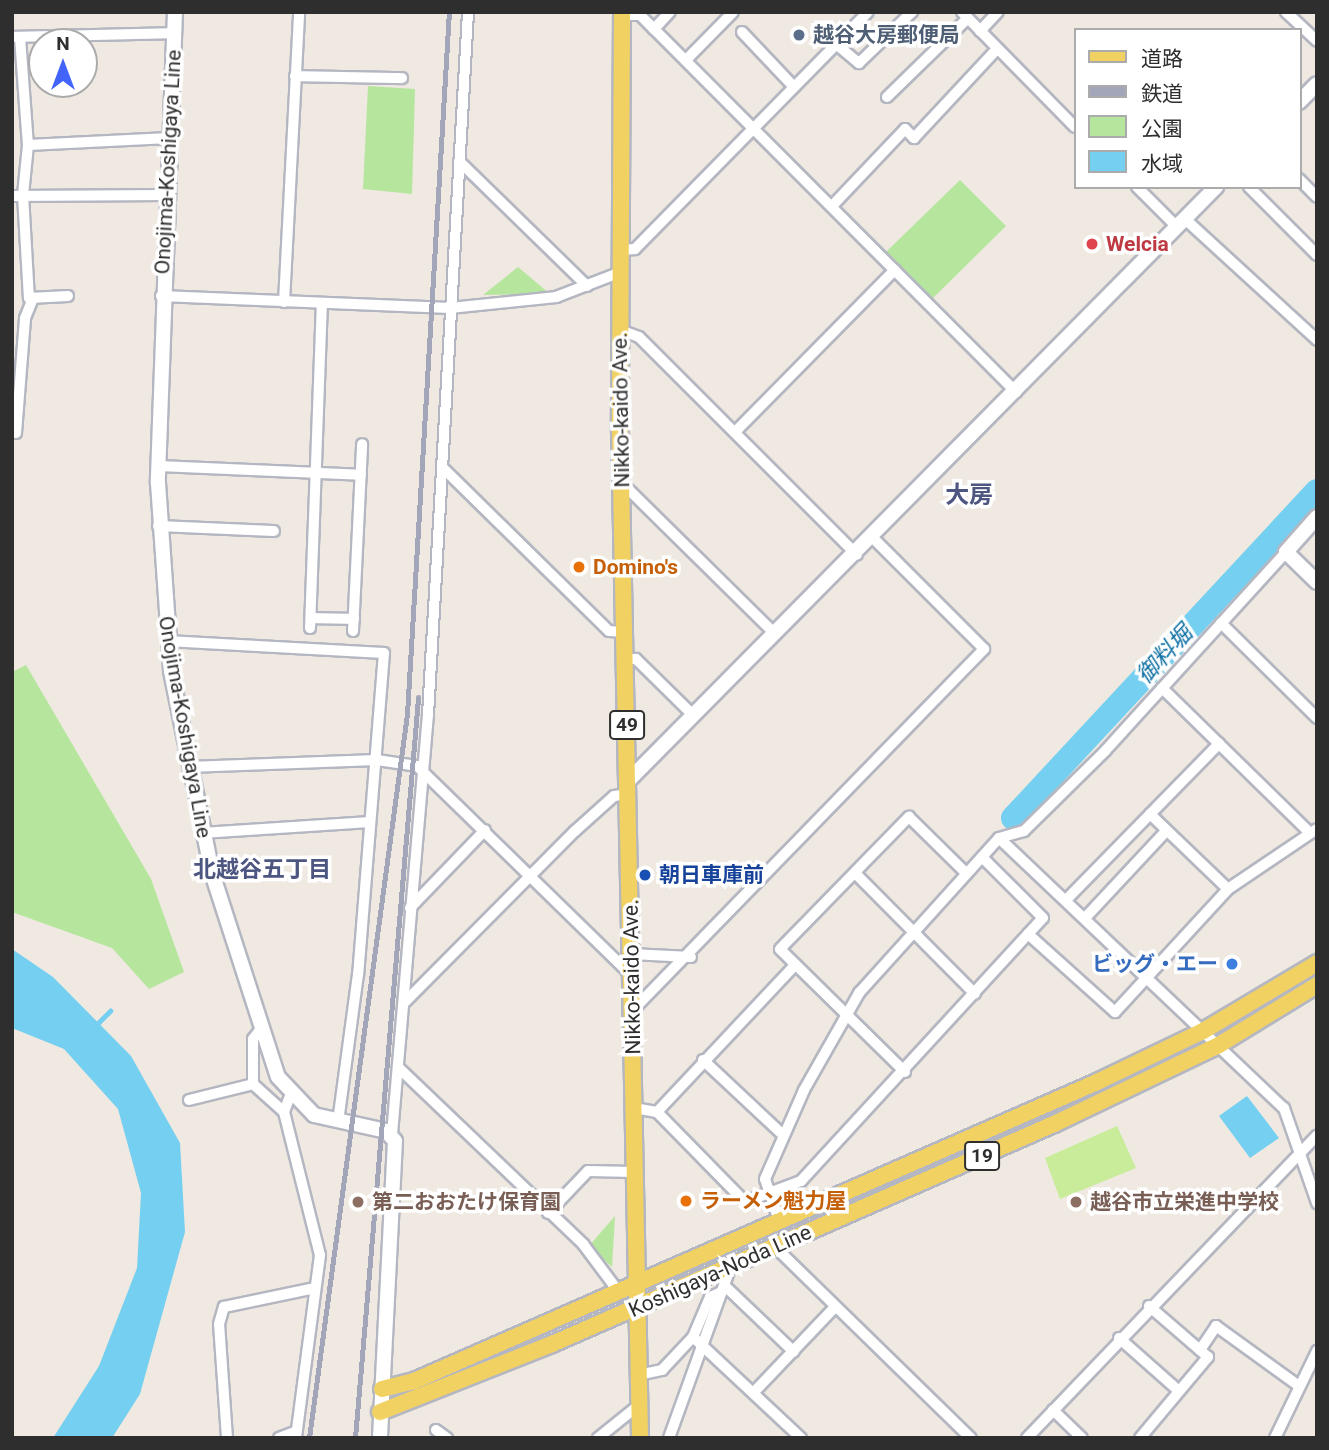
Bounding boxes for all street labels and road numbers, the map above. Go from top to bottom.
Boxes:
street label: Onojima-Koshigaya Line [150,49,186,275]
street label: Nikko-kaido Ave. [607,332,635,488]
street label: Onojima-Koshigaya Line [153,614,217,840]
road number: 49 [608,710,646,740]
street label: Nikko-kaido Ave. [618,899,646,1055]
road number: 19 [963,1140,1001,1172]
street label: Koshigaya-Noda Line [625,1219,815,1323]

